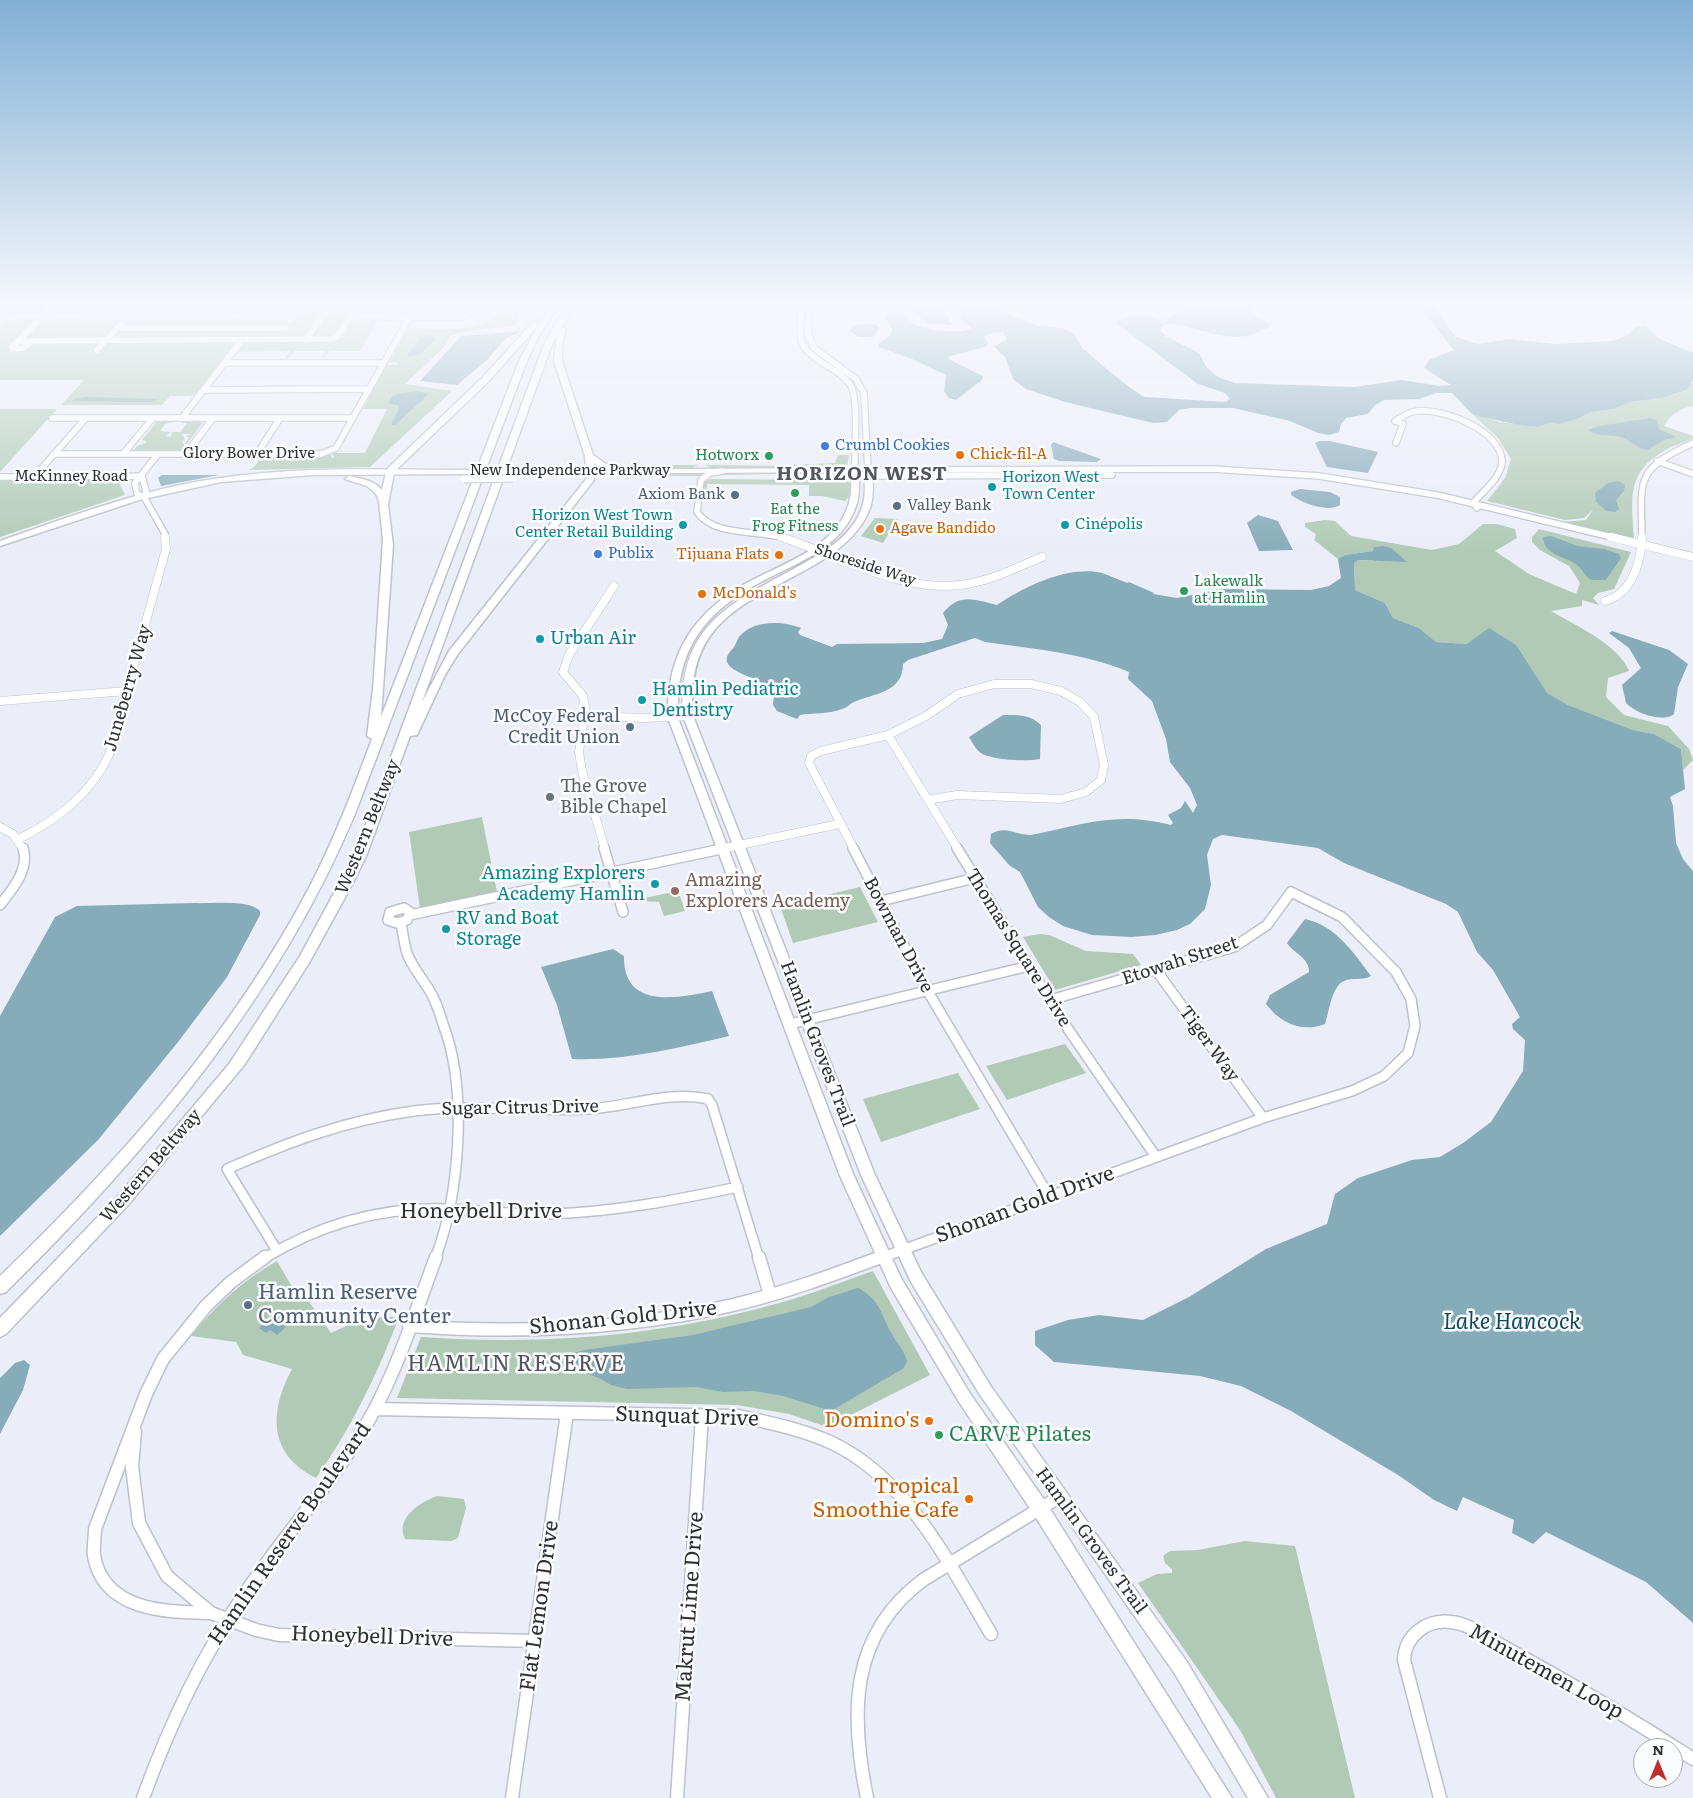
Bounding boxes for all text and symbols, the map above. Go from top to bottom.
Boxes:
place label: Crumbl Cookies [835,437,949,455]
marker: Crumbl Cookies [819,440,831,452]
street label: Glory Bower Drive [183,445,315,463]
place label: Chick-fil-A [970,446,1047,464]
place label: Hotworx [695,447,759,465]
marker: Chick-fil-A [954,449,966,461]
marker: Hotworx [763,450,775,462]
street label: New Independence Parkway [470,462,670,480]
district label: HORIZON WEST [775,463,949,485]
street label: McKinney Road [14,468,128,486]
place label: Horizon West Town Center [1002,469,1099,504]
marker: Horizon West Town Center [986,481,998,493]
place label: Axiom Bank [637,486,725,504]
marker: Eat the Frog Fitness [789,487,801,499]
marker: Axiom Bank [729,489,741,501]
place label: Valley Bank [907,497,991,515]
marker: Valley Bank [891,500,903,512]
place label: Eat the Frog Fitness [752,501,838,536]
place label: Horizon West Town Center Retail Building [515,507,673,542]
place label: Cinépolis [1075,516,1143,534]
marker: Horizon West Town Center Retail Building [677,519,689,531]
marker: Cinépolis [1059,519,1071,531]
place label: Agave Bandido [890,520,996,538]
marker: Agave Bandido [874,523,886,535]
street label: Shoreside Way [812,540,918,590]
place label: Publix [608,545,654,563]
place label: Tijuana Flats [676,546,769,564]
marker: Publix [592,548,604,560]
marker: Tijuana Flats [773,549,785,561]
place label: Lakewalk at Hamlin [1194,573,1266,608]
place label: McDonald's [712,585,796,603]
marker: Lakewalk at Hamlin [1178,585,1190,597]
marker: McDonald's [696,588,708,600]
street label: Juneberry Way [100,622,156,754]
place label: Urban Air [550,628,636,650]
marker: Urban Air [534,633,546,645]
place label: Hamlin Pediatric Dentistry [652,679,798,722]
marker: Hamlin Pediatric Dentistry [636,694,648,706]
place label: McCoy Federal Credit Union [493,706,620,749]
marker: McCoy Federal Credit Union [624,721,636,733]
street label: Western Beltway [331,756,405,898]
place label: The Grove Bible Chapel [560,776,667,819]
marker: The Grove Bible Chapel [544,791,556,803]
place label: Amazing Explorers Academy Hamlin [482,863,645,906]
street label: Thomas Square Drive [961,865,1075,1031]
place label: Amazing Explorers Academy [685,870,850,912]
street label: Bowman Drive [859,874,937,996]
marker: Amazing Explorers Academy Hamlin [649,878,661,890]
marker: Amazing Explorers Academy [669,885,681,897]
place label: RV and Boat Storage [456,908,559,951]
marker: RV and Boat Storage [440,923,452,935]
street label: Etowah Street [1119,932,1241,990]
street label: Hamlin Groves Trail [775,958,859,1130]
street label: Tiger Way [1174,1002,1244,1086]
street label: Sugar Citrus Drive [441,1096,599,1120]
street label: Western Beltway [96,1105,206,1227]
street label: Shonan Gold Drive [932,1161,1118,1249]
street label: Honeybell Drive [400,1199,562,1225]
place label: Hamlin Reserve Community Center [258,1280,451,1330]
street label: Shonan Gold Drive [528,1296,718,1340]
marker: Hamlin Reserve Community Center [242,1299,254,1311]
water label: Lake Hancock [1443,1310,1581,1336]
district label: HAMLIN RESERVE [405,1352,627,1378]
street label: Sunquat Drive [615,1402,759,1432]
place label: Domino's [824,1408,919,1434]
marker: Domino's [923,1415,935,1427]
street label: Hamlin Reserve Boulevard [203,1418,377,1650]
place label: CARVE Pilates [949,1422,1091,1448]
marker: CARVE Pilates [933,1429,945,1441]
street label: Hamlin Groves Trail [1031,1464,1151,1618]
place label: Tropical Smoothie Cafe [813,1474,959,1524]
marker: Tropical Smoothie Cafe [963,1493,975,1505]
street label: Makrut Lime Drive [671,1511,709,1703]
street label: Flat Lemon Drive [516,1519,564,1693]
street label: Minutemen Loop [1464,1619,1628,1725]
street label: Honeybell Drive [290,1622,454,1652]
north arrow [1633,1738,1683,1788]
text: N [1652,1739,1664,1759]

